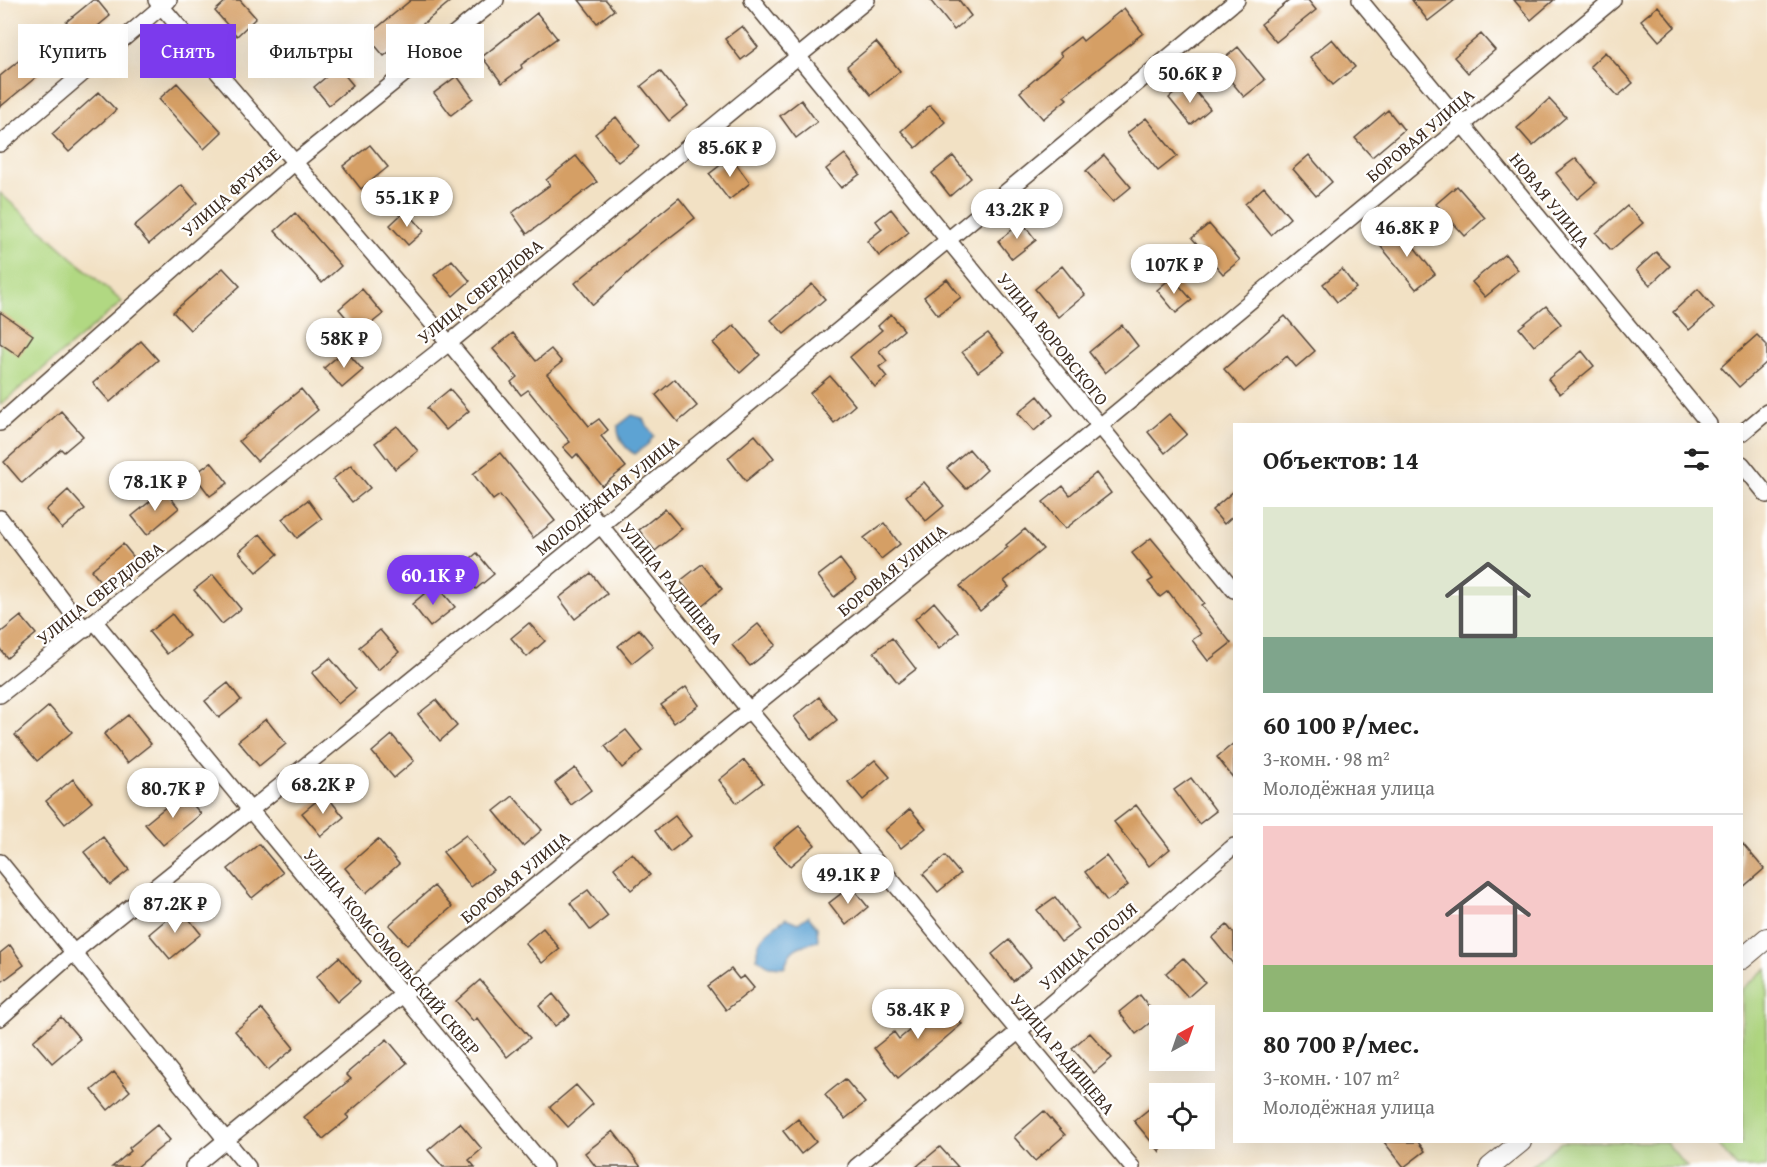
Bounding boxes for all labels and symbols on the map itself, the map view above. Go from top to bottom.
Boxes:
pin: 50.6K ₽ [1135,53,1245,104]
street label: БОРОВАЯ УЛИЦА [1360,81,1480,189]
pin: 85.6K ₽ [675,127,785,178]
street label: УЛИЦА ФРУНЗЕ [175,141,287,243]
street label: НОВАЯ УЛИЦА [1503,147,1597,253]
pin: 55.1K ₽ [352,177,462,228]
pin: 43.2K ₽ [962,189,1072,240]
pin: 46.8K ₽ [1352,207,1462,258]
street label: УЛИЦА СВЕРДЛОВА [411,232,549,350]
pin: 107K ₽ [1125,244,1223,295]
street label: УЛИЦА ВОРОВСКОГО [991,267,1115,411]
pin: 58K ₽ [302,318,386,369]
street label: МОЛОДЁЖНАЯ УЛИЦА [529,428,685,562]
pin: 78.1K ₽ [100,461,210,512]
street label: УЛИЦА РАДИЩЕВА [614,516,730,650]
street label: БОРОВАЯ УЛИЦА [831,517,953,623]
street label: УЛИЦА СВЕРДЛОВА [31,535,169,651]
pin: 60.1K ₽ [378,555,488,606]
pin: 68.2K ₽ [268,764,378,815]
pin: 80.7K ₽ [118,768,228,819]
street label: БОРОВАЯ УЛИЦА [454,824,576,930]
street label: УЛИЦА КОМСОМОЛЬСКИЙ СКВЕР [297,842,487,1062]
pin: 49.1K ₽ [793,854,903,905]
pin: 87.2K ₽ [120,883,230,934]
street label: УЛИЦА ГОГОЛЯ [1033,895,1143,996]
street label: УЛИЦА РАДИЩЕВА [1004,988,1122,1120]
pin: 58.4K ₽ [863,989,973,1040]
north arrow [1149,1005,1215,1071]

